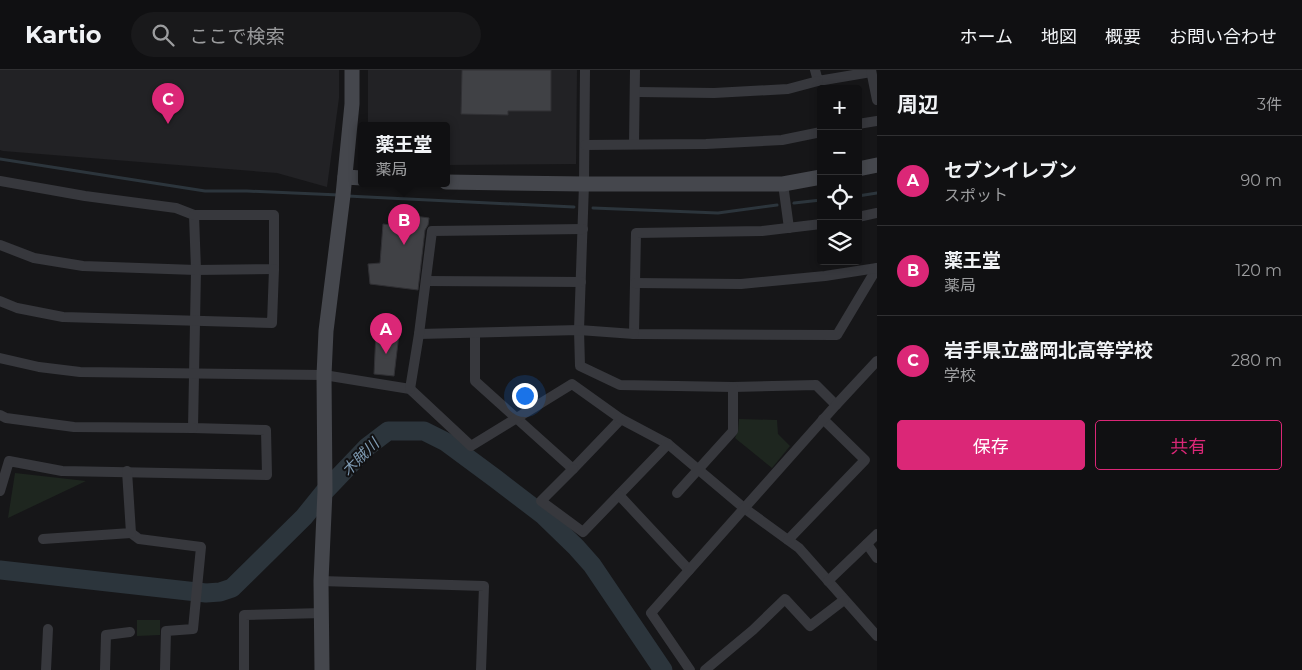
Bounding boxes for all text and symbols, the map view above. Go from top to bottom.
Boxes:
search box [131,12,481,57]
text: Kartio [25,20,101,49]
icon: search [149,21,177,49]
text: ここで検索 [189,25,284,48]
text: ホーム [960,26,1013,48]
text: 地図 [1041,26,1077,48]
text: 概要 [1105,26,1141,48]
text: お問い合わせ [1169,26,1277,48]
pin: C [152,83,184,124]
map controls [817,85,862,265]
button: + [817,85,862,130]
text: 周辺 [897,92,939,117]
text: 3件 [1257,95,1282,114]
popup [358,122,450,187]
button: − [817,130,862,175]
text: 薬王堂 [375,133,433,156]
text: セブンイレブン [944,159,1077,182]
text: 薬局 [375,160,408,179]
text: A [907,171,919,190]
text: 90 m [1240,171,1282,190]
button: locate [817,175,862,220]
text: スポット [944,186,1008,205]
pin: B [388,204,420,245]
button: layers [817,220,862,265]
text: 薬王堂 [944,249,1001,272]
text: B [907,261,919,280]
text: 120 m [1235,261,1282,280]
text: 薬局 [944,276,976,295]
pin: A [370,313,402,354]
text: 岩手県立盛岡北高等学校 [944,339,1153,362]
text: C [907,351,919,370]
text: 280 m [1231,351,1282,370]
text: 学校 [944,366,976,385]
your location [512,383,538,409]
button: 保存 [897,420,1085,470]
button: 共有 [1095,420,1282,470]
water label: 木賊川 [337,433,384,480]

